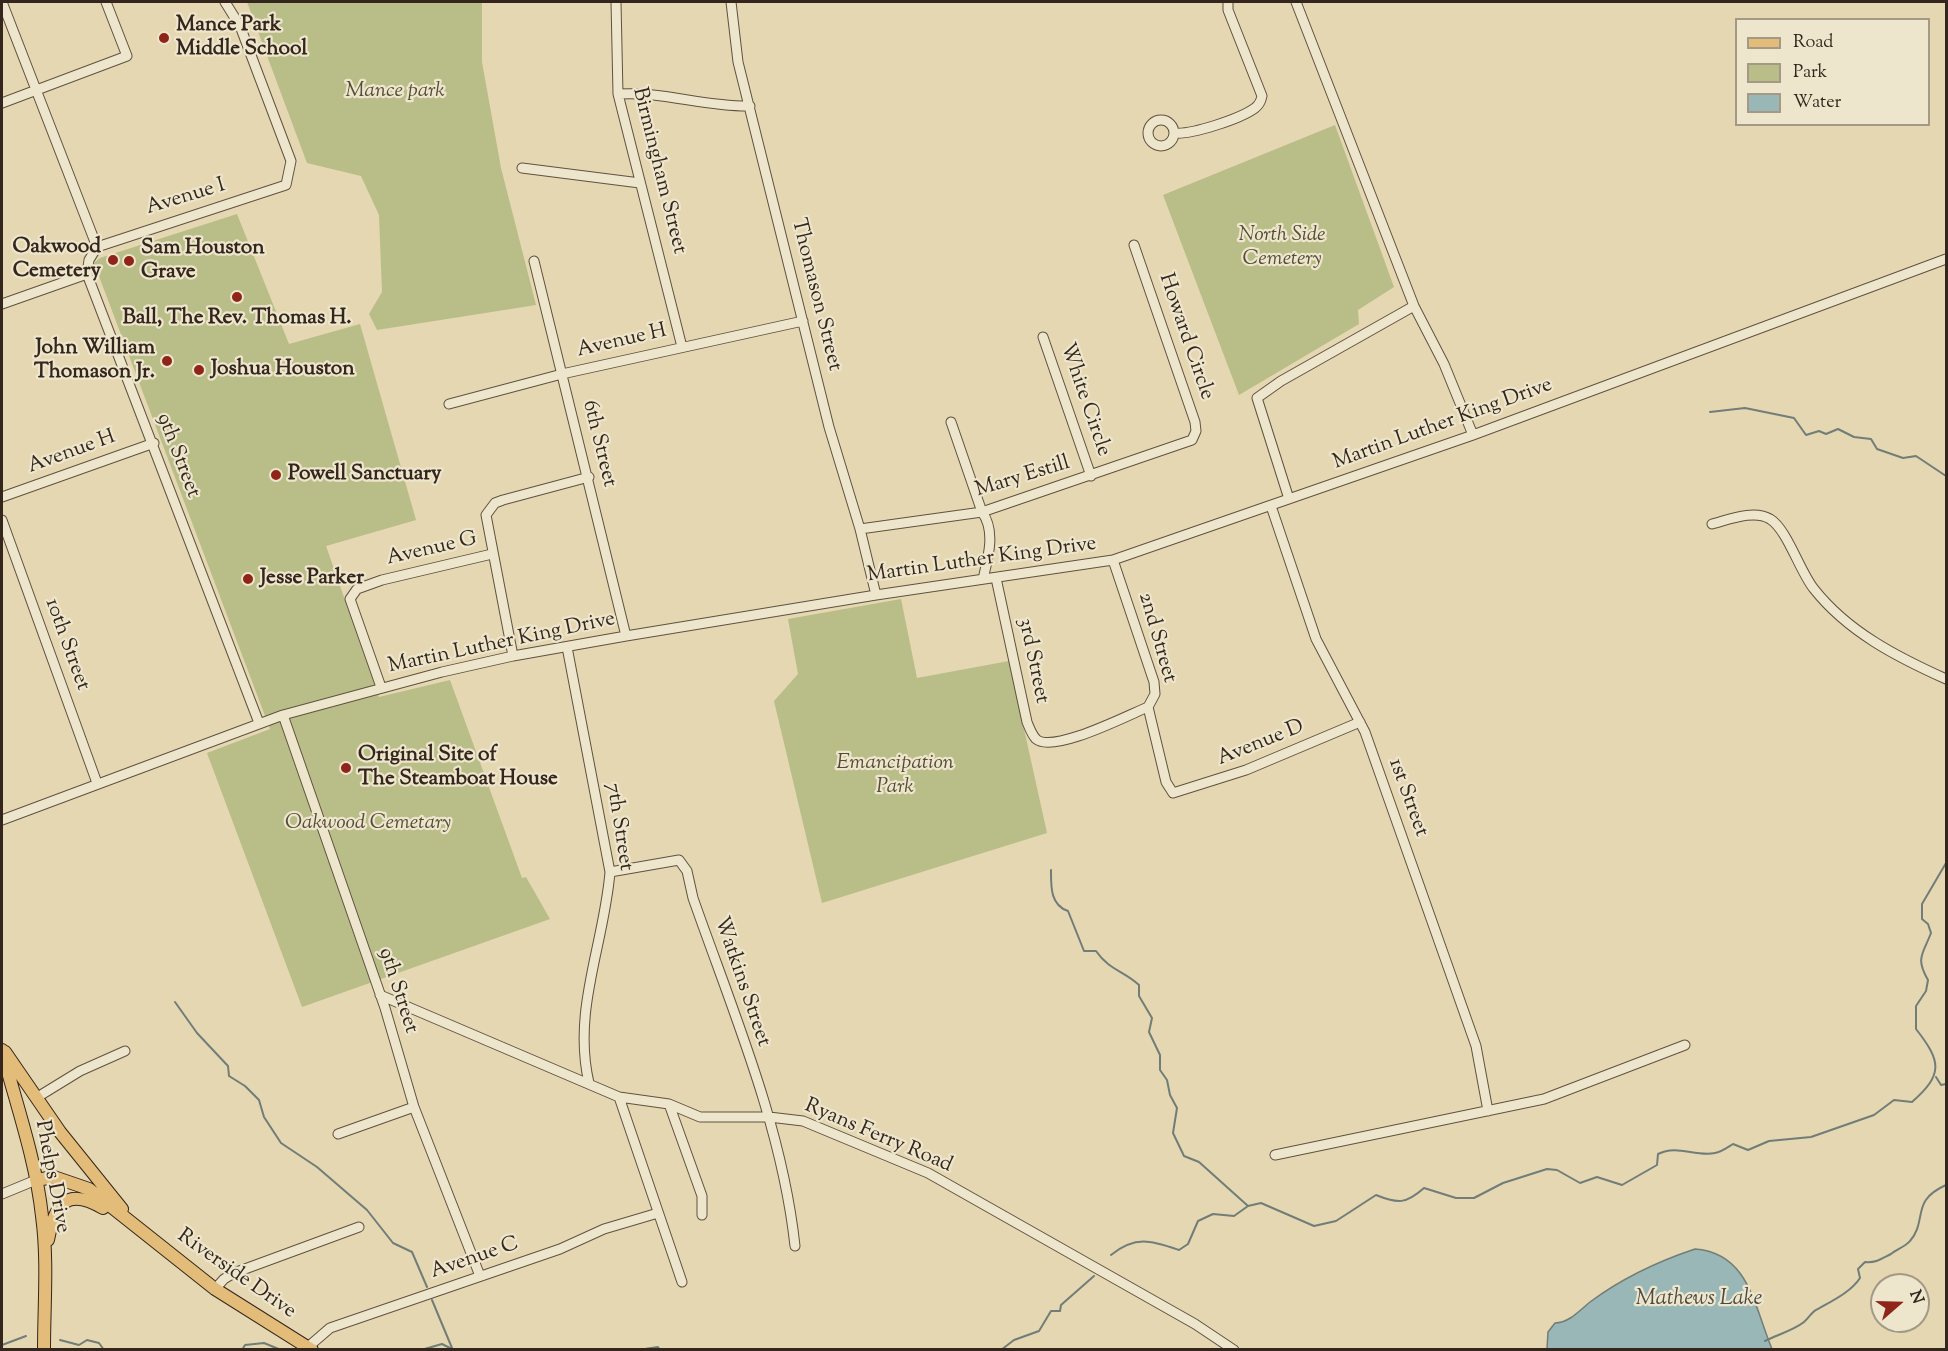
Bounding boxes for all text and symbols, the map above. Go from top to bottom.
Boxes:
place label: Mance Park Middle School [176,13,307,63]
legend [1735,18,1930,126]
text: Road [1793,30,1833,56]
marker: Mance Park Middle School [157,31,171,45]
text: Park [1793,60,1827,86]
park label: Mance park [345,79,445,105]
street label: Birmingham Street [625,85,691,257]
text: Water [1793,90,1841,116]
street label: Avenue I [143,174,229,222]
street label: Thomason Street [784,216,846,374]
park label: North Side Cemetery [1238,223,1326,273]
place label: Oakwood Cemetery [12,235,101,285]
place label: Sam Houston Grave [141,236,265,286]
marker: Oakwood Cemetery [106,253,120,267]
marker: Sam Houston Grave [122,254,136,268]
street label: Howard Circle [1152,271,1218,403]
marker: Ball, The Rev. Thomas H. [230,290,244,304]
place label: Ball, The Rev. Thomas H. [122,306,352,332]
street label: Avenue H [575,319,669,365]
place label: John William Thomason Jr. [34,336,155,386]
street label: White Circle [1053,340,1115,460]
marker: John William Thomason Jr. [160,354,174,368]
place label: Joshua Houston [211,357,355,383]
marker: Joshua Houston [192,363,206,377]
street label: Martin Luther King Drive [1330,374,1556,476]
street label: 6th Street [575,398,621,490]
street label: 9th Street [149,410,205,502]
street label: Avenue H [25,426,119,480]
street label: Mary Estill [973,452,1073,504]
place label: Powell Sanctuary [288,462,442,488]
marker: Powell Sanctuary [269,468,283,482]
street label: Avenue G [384,527,480,573]
street label: Martin Luther King Drive [866,532,1098,590]
place label: Jesse Parker [260,566,364,592]
marker: Jesse Parker [241,572,255,586]
street label: 2nd Street [1131,590,1181,686]
street label: 10th Street [38,596,94,694]
street label: Martin Luther King Drive [386,608,618,680]
street label: 3rd Street [1011,616,1053,706]
street label: Avenue D [1214,715,1308,773]
place label: Original Site of The Steamboat House [358,743,558,793]
park label: Emancipation Park [836,751,954,801]
street label: 1st Street [1381,756,1433,840]
marker: Original Site of The Steamboat House [339,761,353,775]
street label: 7th Street [599,781,637,873]
park label: Oakwood Cemetary [285,811,451,837]
street label: Watkins Street [707,914,775,1050]
street label: 9th Street [371,945,423,1037]
street label: Ryans Ferry Road [800,1094,956,1180]
street label: Phelps Drive [28,1119,74,1235]
street label: Riverside Drive [172,1225,300,1325]
street label: Avenue C [428,1232,522,1286]
north arrow [1870,1273,1930,1333]
water label: Mathews Lake [1636,1287,1762,1313]
text: N [1903,1287,1928,1307]

